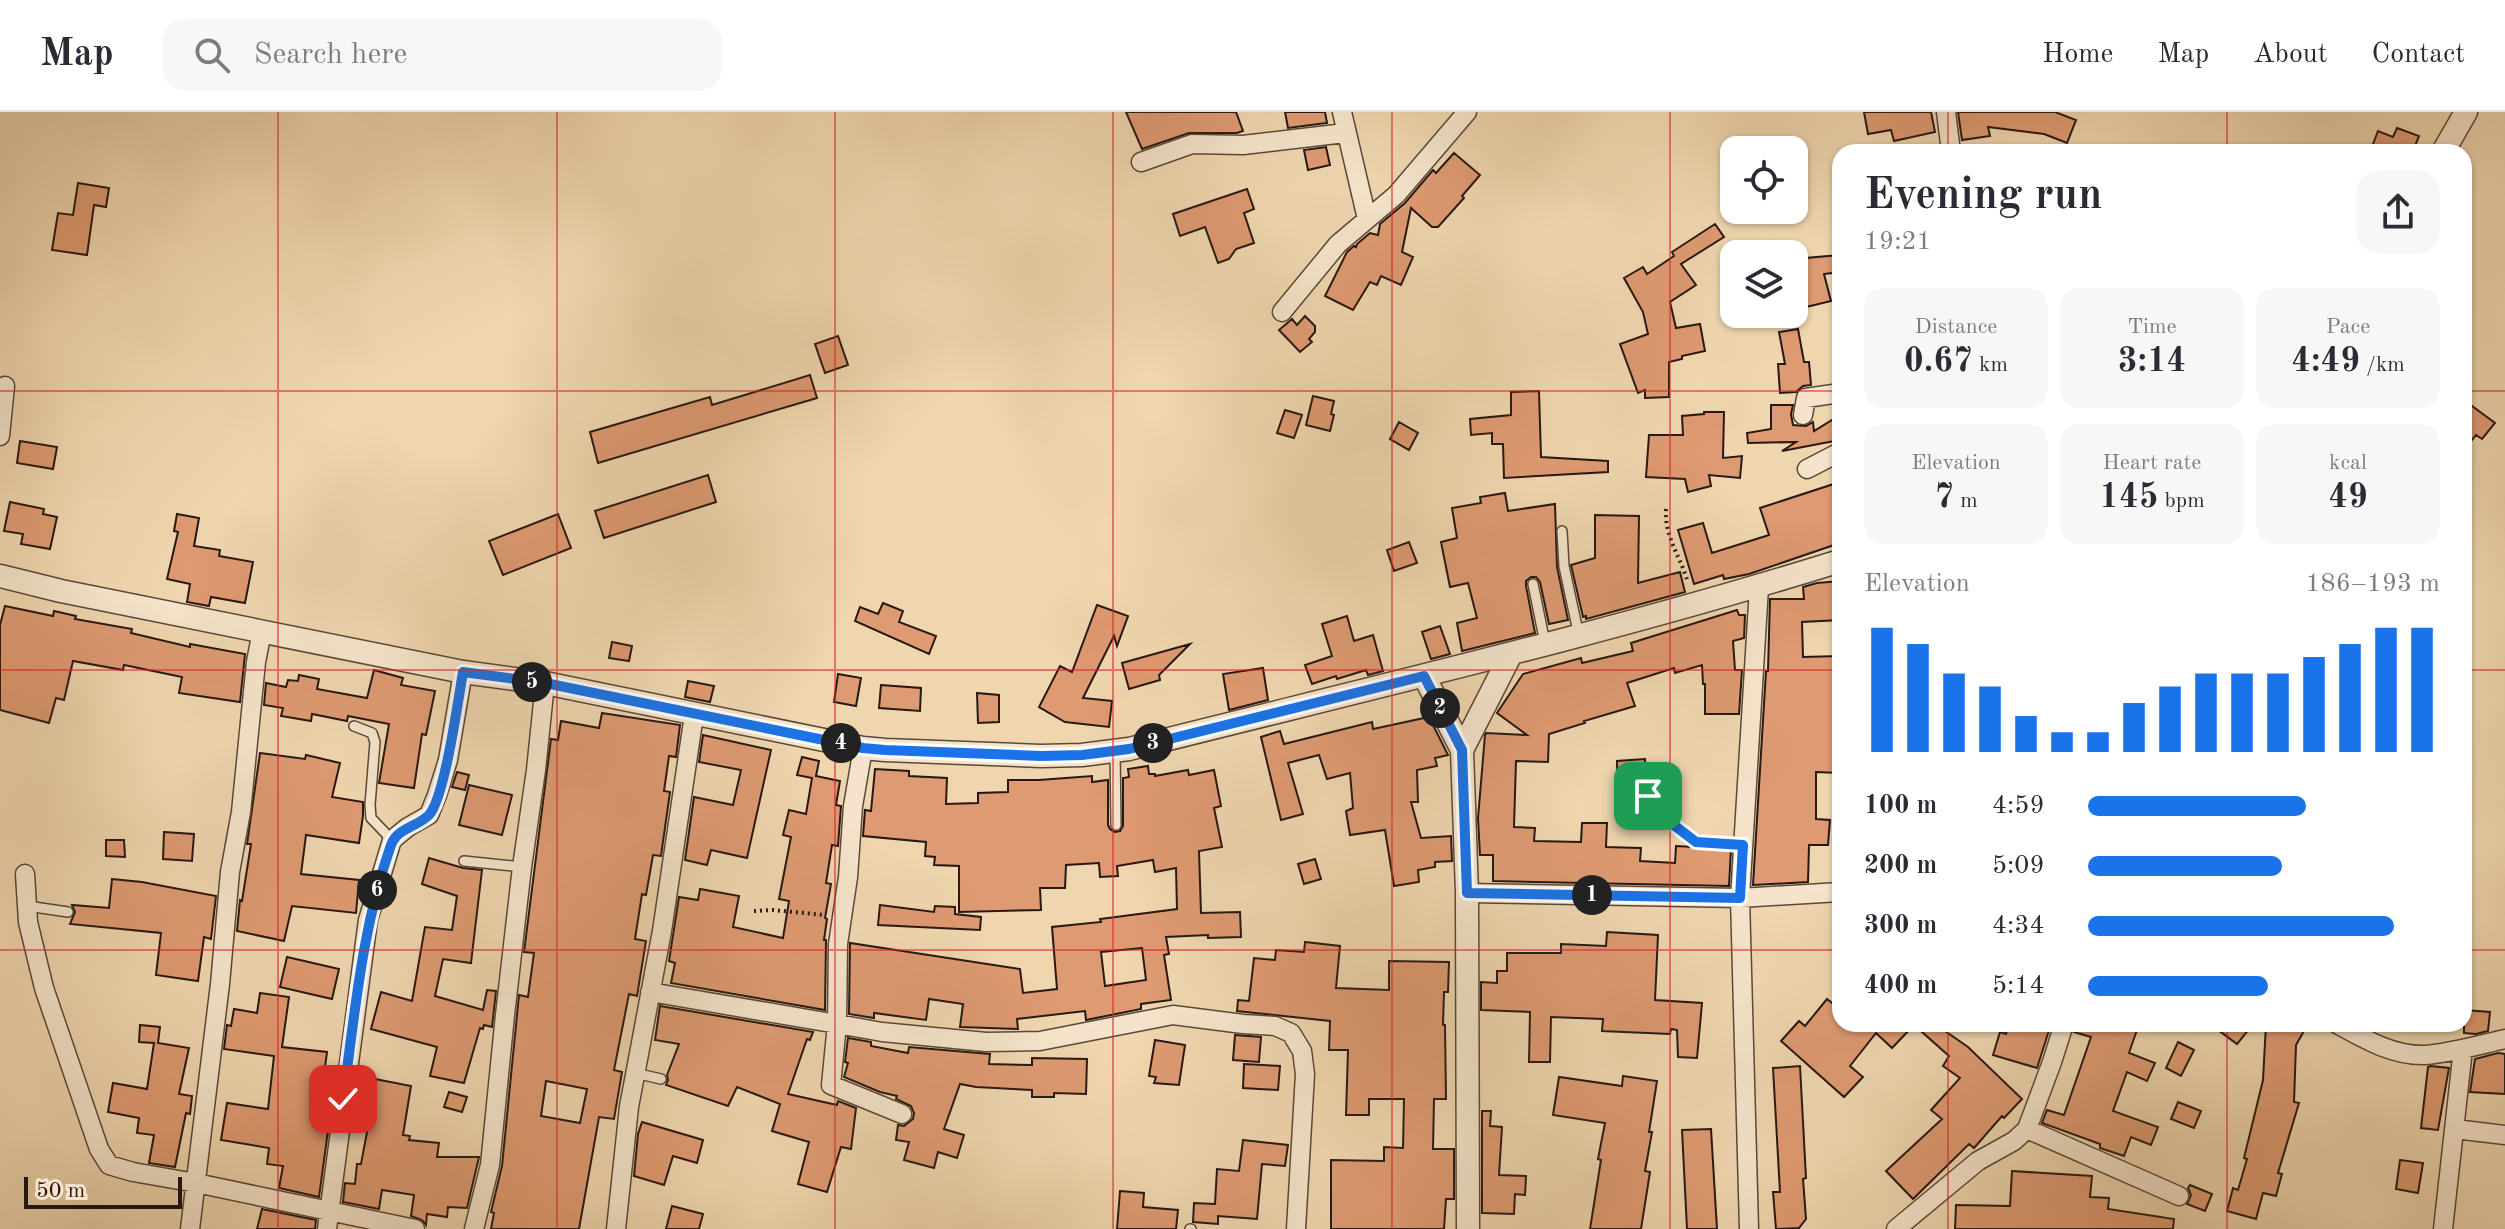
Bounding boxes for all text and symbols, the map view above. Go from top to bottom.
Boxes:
search box [162,19,722,91]
icon: search [190,33,234,77]
text: Map [40,36,114,74]
text: Search here [254,40,407,70]
text: Home [2042,41,2113,69]
text: Map [2157,41,2209,69]
text: About [2253,41,2328,69]
text: Contact [2372,41,2465,69]
map controls [1720,136,1808,328]
button: locate [1720,136,1808,224]
button: share [2356,170,2440,254]
text: Evening run [1864,174,2102,218]
text: 19:21 [1864,229,1932,255]
button: layers [1720,240,1808,328]
text: Distance [1915,316,1997,338]
text: Time [2127,316,2177,338]
text: Pace [2326,316,2370,338]
text: 0.67 [1904,345,1973,379]
text: 3:14 [2118,345,2186,379]
text: 4:49 [2291,345,2360,379]
text: km [1973,354,2008,376]
text: /km [2360,354,2405,376]
text: Elevation [1911,452,2001,474]
text: Heart rate [2103,452,2201,474]
text: kcal [2329,452,2367,474]
text: 7 [1934,481,1954,515]
text: 145 [2099,481,2158,515]
text: 49 [2328,481,2368,515]
text: m [1954,490,1978,512]
text: bpm [2158,490,2205,512]
text: Elevation [1864,571,1970,597]
text: 186–193 m [2305,571,2440,597]
pin: 5 [512,662,552,702]
text: 5 [526,671,538,693]
pin: 2 [1420,688,1460,728]
text: 2 [1434,697,1446,719]
pin: 4 [821,723,861,763]
pin: 3 [1133,723,1173,763]
text: 4 [835,732,847,754]
text: 3 [1147,732,1159,754]
pin [1614,762,1682,830]
icon: arrive [1626,774,1670,818]
text: 100 m [1864,793,1937,819]
text: 4:59 [1992,793,2045,819]
text: 200 m [1864,853,1937,879]
text: 5:09 [1992,853,2045,879]
pin: 6 [357,870,397,910]
pin: 1 [1572,875,1612,915]
text: 6 [371,879,383,901]
text: 1 [1586,884,1598,906]
text: 300 m [1864,913,1937,939]
text: 4:34 [1992,913,2045,939]
text: 400 m [1864,973,1937,999]
text: 5:14 [1992,973,2045,999]
pin [309,1065,377,1133]
icon: check [321,1077,365,1121]
scale bar [24,1173,182,1209]
text: 50 m [36,1180,85,1202]

